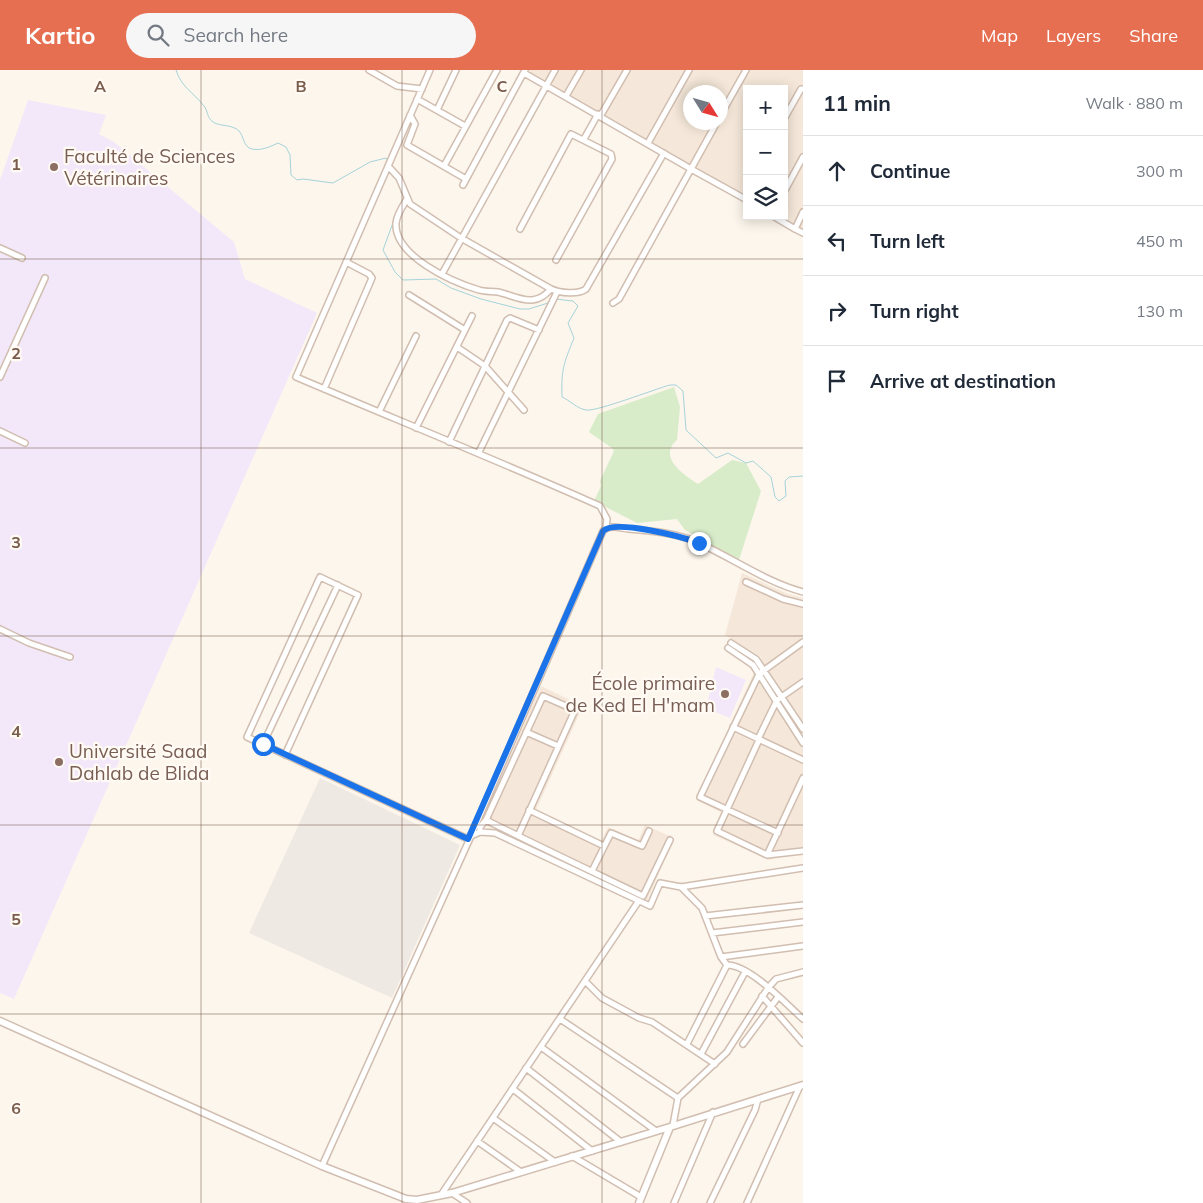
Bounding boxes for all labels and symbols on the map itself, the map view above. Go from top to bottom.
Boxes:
text: A [94,76,106,96]
text: B [295,76,307,96]
text: C [497,76,508,96]
north arrow [683,85,728,130]
place label: Faculté de Sciences Vétérinaires [64,144,235,190]
text: 1 [11,154,21,174]
marker: Faculté de Sciences Vétérinaires [48,161,60,173]
text: 2 [11,343,21,363]
text: 3 [11,532,21,552]
route end [688,532,711,555]
place label: École primaire de Ked El H'mam [566,671,715,717]
marker: École primaire de Ked El H'mam [719,688,731,700]
text: 4 [11,721,21,741]
route start [252,733,275,756]
place label: Université Saad Dahlab de Blida [69,739,209,785]
marker: Université Saad Dahlab de Blida [53,756,65,768]
text: 5 [11,909,21,929]
text: 6 [11,1098,21,1118]

